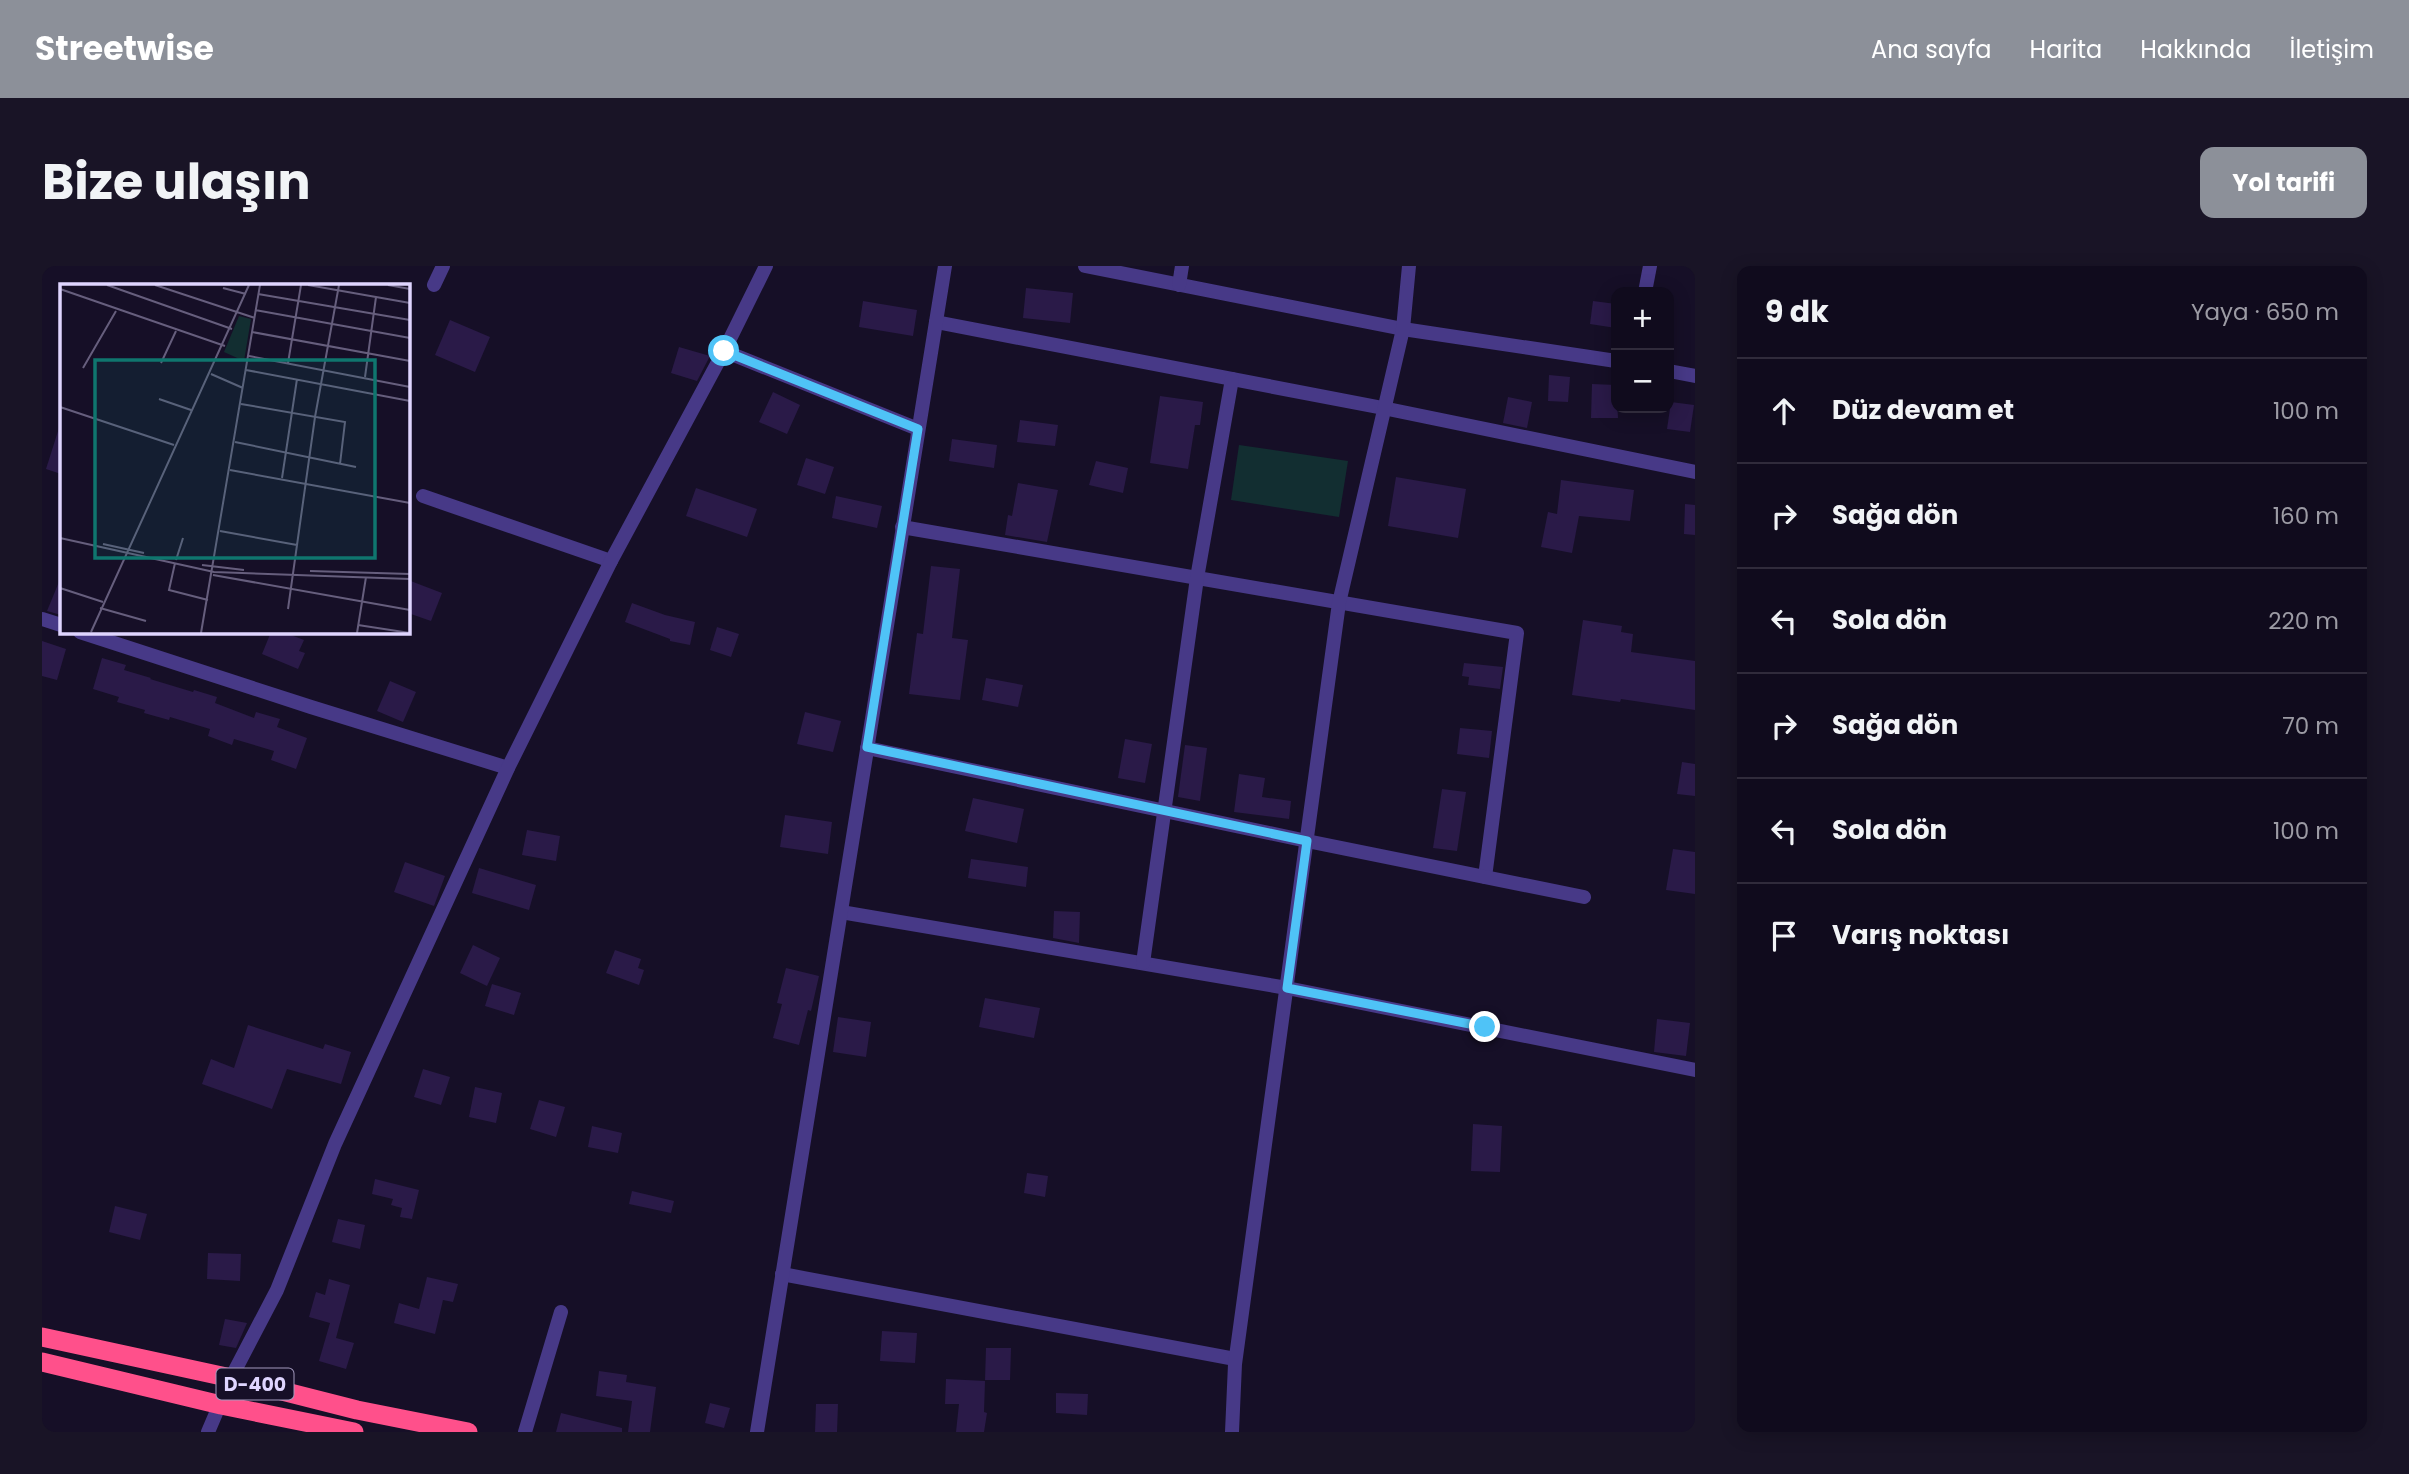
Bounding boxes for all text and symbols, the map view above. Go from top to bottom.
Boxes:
text: Streetwise [35,25,214,72]
text: Ana sayfa [1871,33,1992,66]
text: Harita [2030,33,2102,66]
text: Hakkında [2140,33,2252,66]
text: İletişim [2290,33,2374,66]
button: Yol tarifi [2200,147,2367,218]
text: Bize ulaşın [42,148,310,216]
inset map [60,284,410,634]
map controls [1611,287,1674,413]
button: + [1611,287,1674,350]
text: 9 dk [1765,290,1829,333]
text: Yaya · 650 m [2191,296,2339,328]
route start [708,335,739,366]
button: − [1611,350,1674,413]
icon: ahead [1765,392,1803,430]
text: Düz devam et [1832,392,2014,428]
text: 100 m [2273,395,2339,427]
icon: right [1765,497,1803,535]
text: Sağa dön [1832,497,1958,533]
text: 160 m [2273,500,2339,532]
icon: left [1765,602,1803,640]
text: Sola dön [1832,602,1947,638]
text: 220 m [2268,605,2339,637]
icon: right [1765,707,1803,745]
text: Sağa dön [1832,707,1958,743]
text: 70 m [2282,710,2339,742]
icon: left [1765,812,1803,850]
text: Sola dön [1832,812,1947,848]
text: 100 m [2273,815,2339,847]
icon: arrive [1765,917,1803,955]
text: Varış noktası [1832,917,2009,953]
route end [1469,1011,1500,1042]
road number: D-400 [216,1368,294,1400]

